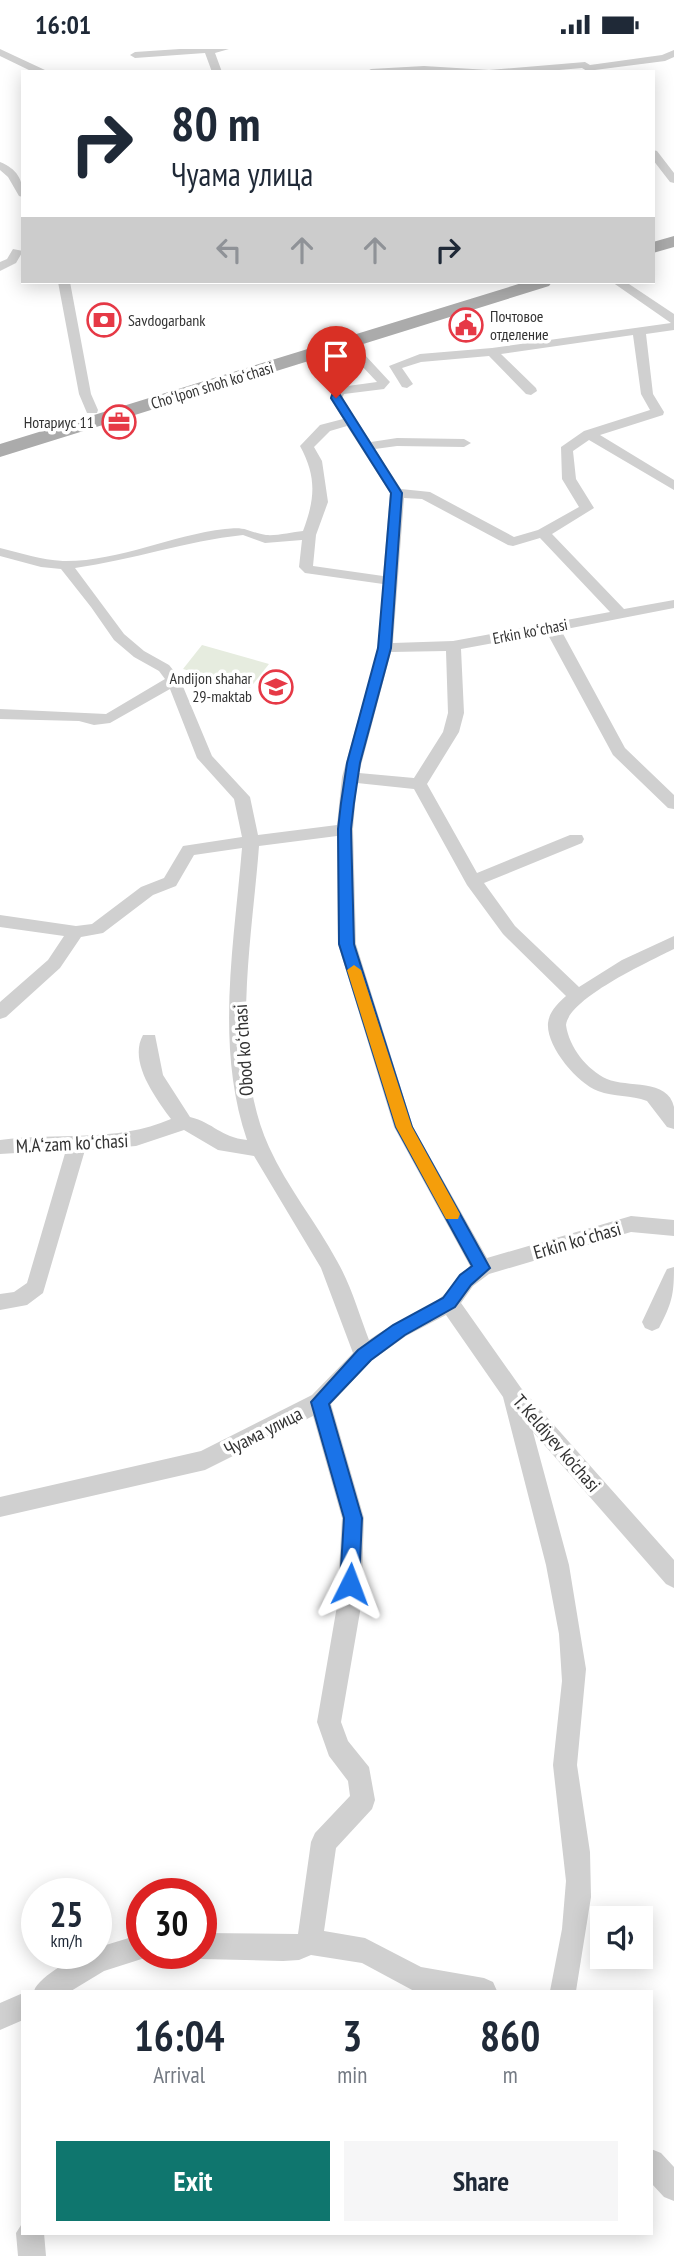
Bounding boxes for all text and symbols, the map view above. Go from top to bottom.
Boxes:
text: 16:01 [35,8,91,41]
text: 80 m [171,91,260,155]
icon: right [56,98,147,189]
text: Чуама улица [171,153,313,195]
icon: left [210,231,248,269]
icon: ahead [283,231,321,269]
icon: ahead [356,231,394,269]
icon: right [429,231,467,269]
bank icon: Savdogarbank [85,301,123,339]
public building icon: Почтовое отделение [447,306,485,344]
place label: Почтовое отделение [490,306,549,344]
place label: Savdogarbank [128,310,206,330]
pin [306,326,366,398]
icon: arrive [317,337,355,375]
street label: Choʻlpon shoh koʻchasi [148,357,276,413]
office icon: Нотариус 11 [100,403,138,441]
place label: Нотариус 11 [24,412,94,432]
street label: Erkin koʻchasi [491,614,569,648]
place label: Andijon shahar 29-maktab [170,668,253,706]
school or university icon: Andijon shahar 29-maktab [257,668,295,706]
street label: Obod koʻchasi [228,1003,258,1097]
street label: M.Aʻzam koʻchasi [15,1128,129,1158]
street label: Erkin koʻchasi [530,1216,624,1264]
street label: T. Keldiyev ko'chasi [508,1389,606,1497]
street label: Чуама улица [220,1401,306,1461]
position arrow [313,1547,387,1621]
speed limit sign: 30 [126,1878,217,1969]
text: 25 [50,1891,83,1937]
map controls [590,1906,653,1969]
button: sound [590,1906,653,1969]
text: km/h [51,1929,82,1952]
text: 16:04 [134,2008,225,2063]
text: 3 [342,2008,362,2063]
text: 860 [480,2008,540,2063]
text: Arrival [153,2060,205,2089]
text: min [337,2060,367,2089]
text: m [503,2060,518,2089]
button: Exit [56,2141,330,2221]
button: Share [344,2141,618,2221]

